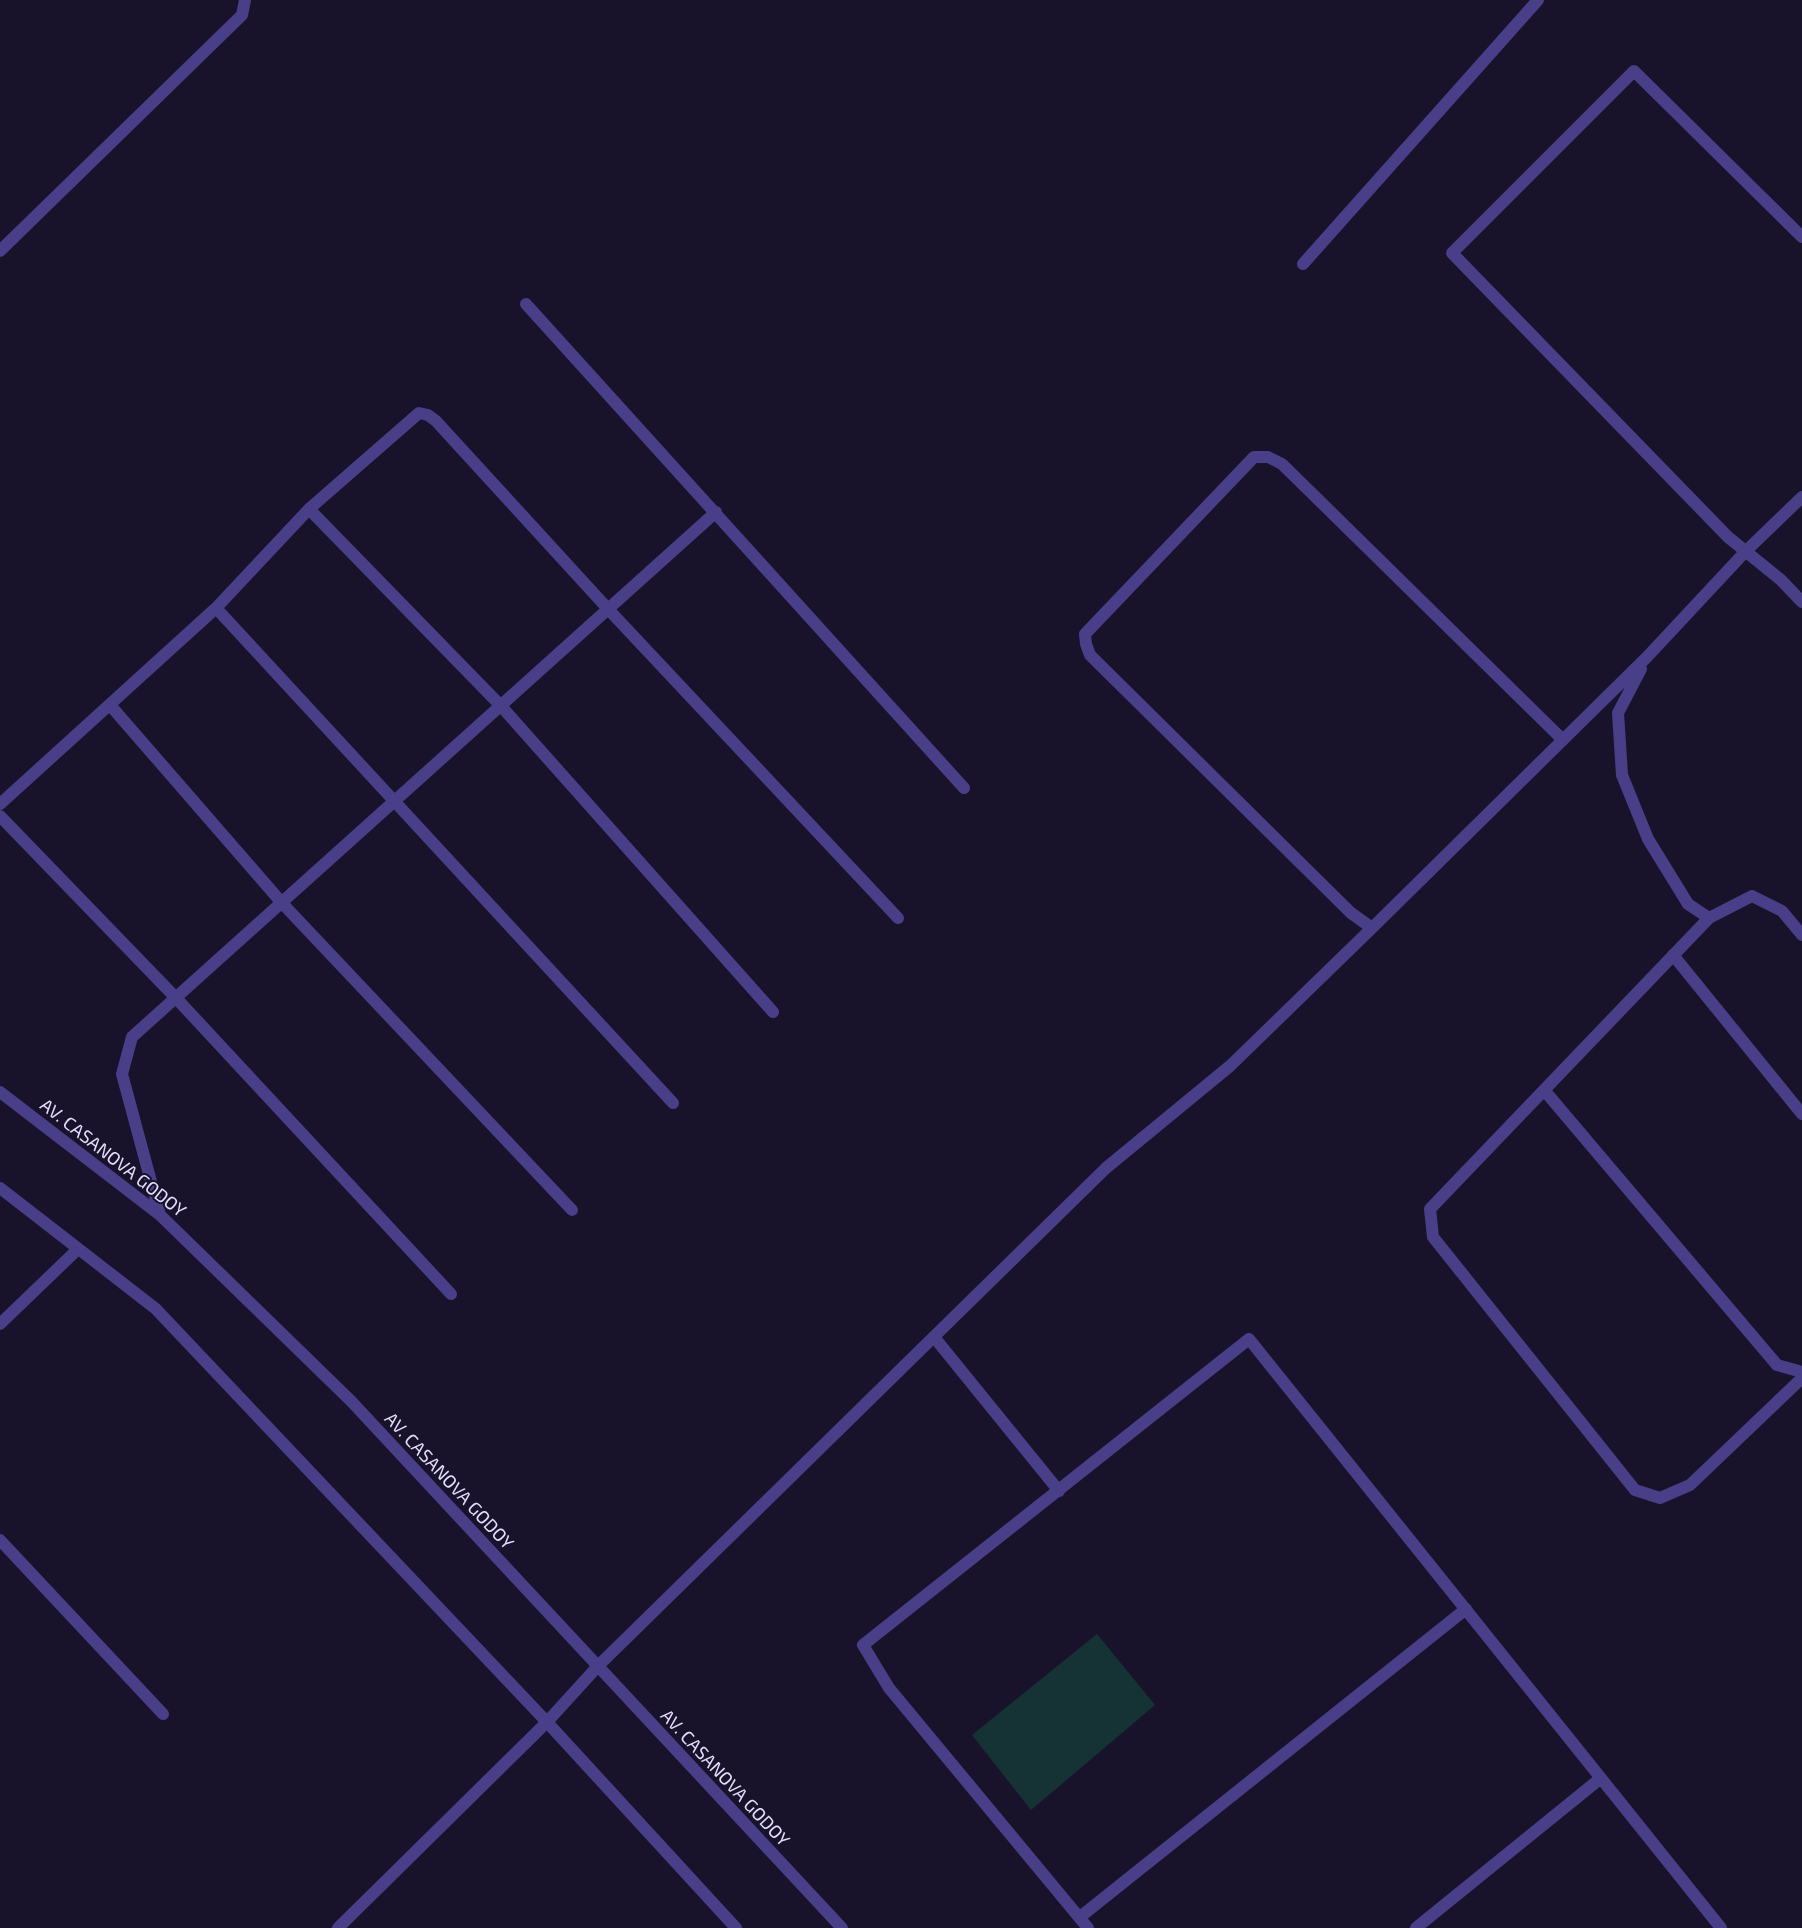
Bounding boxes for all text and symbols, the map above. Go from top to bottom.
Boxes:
street label: AV. CASANOVA GODOY [36,1094,190,1222]
street label: AV. CASANOVA GODOY [380,1408,518,1554]
street label: AV. CASANOVA GODOY [656,1705,794,1851]

